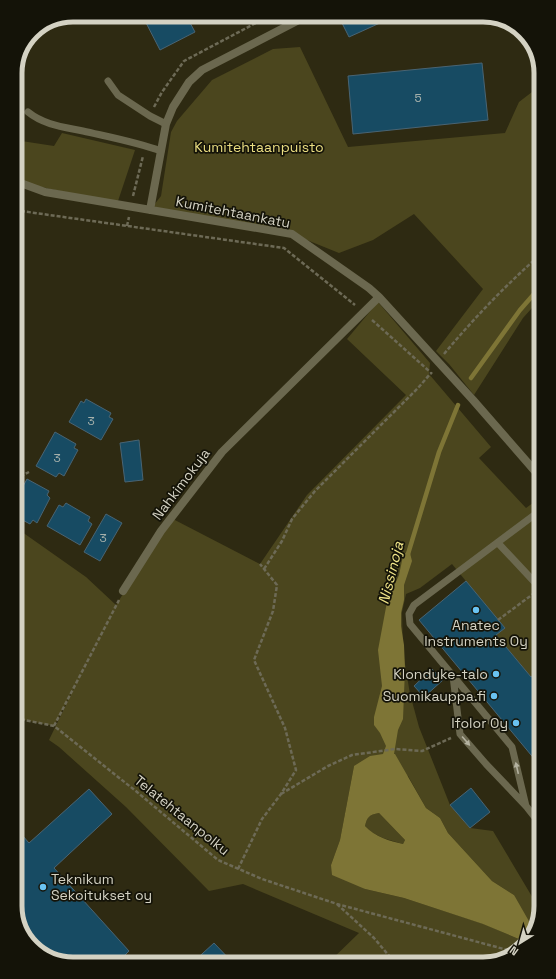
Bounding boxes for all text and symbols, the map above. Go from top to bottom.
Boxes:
house number: 5 [414,90,422,106]
park label: Kumitehtaanpuisto [194,138,324,156]
street label: Kumitehtaankatu [174,192,292,232]
house number: 3 [87,413,95,429]
street label: Nahkimokuja [148,445,214,523]
house number: 3 [53,450,61,466]
house number: 3 [99,530,107,546]
water label: Nissinoja [374,539,408,606]
marker: Anatec Instruments Oy [471,605,481,615]
place label: Anatec Instruments Oy [424,616,528,650]
place label: Klondyke-talo [393,665,488,683]
marker: Klondyke-talo [491,669,501,679]
place label: Suomikauppa.fi [383,687,486,705]
marker: Suomikauppa.fi [489,691,499,701]
place label: Ifolor Oy [451,714,508,732]
marker: Ifolor Oy [511,718,521,728]
one-way arrow [461,735,470,746]
one-way arrow [514,761,520,774]
street label: Telatehtaanpolku [131,771,233,859]
place label: Teknikum Sekoitukset oy [51,870,152,904]
marker: Teknikum Sekoitukset oy [38,882,48,892]
north arrow [500,923,540,963]
text: N [507,943,521,959]

